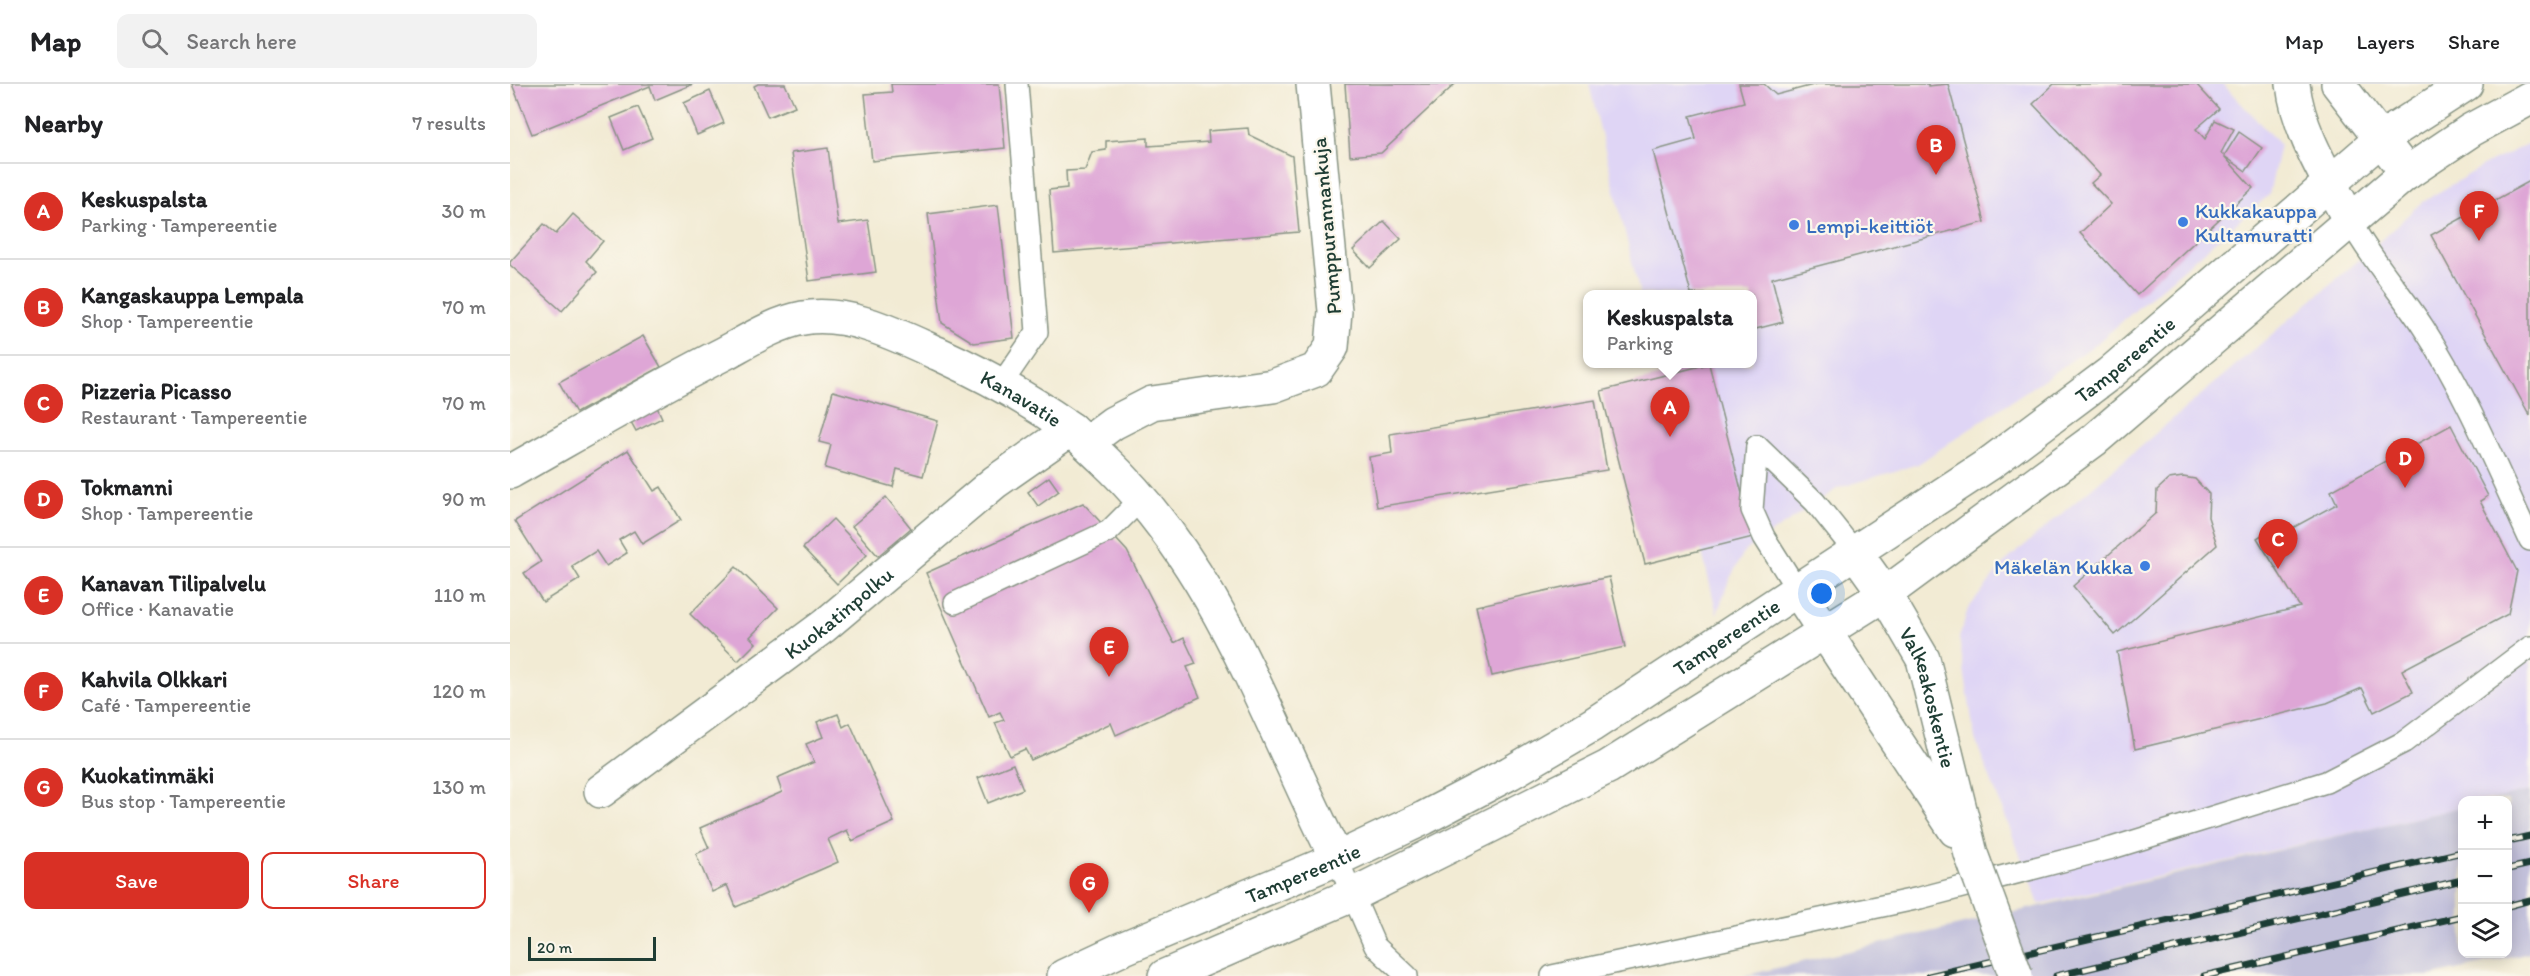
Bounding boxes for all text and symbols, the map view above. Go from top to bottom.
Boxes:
search box [117,14,537,68]
text: Map [30,24,81,58]
icon: search [138,25,171,58]
text: Search here [186,28,297,55]
text: Map [2285,29,2324,54]
text: Layers [2357,29,2415,54]
text: Share [2448,29,2500,54]
text: Nearby [24,107,103,139]
text: 7 results [412,111,486,135]
pin: B [1916,126,1956,175]
street label: Pumppurannankuja [1306,136,1346,316]
text: Keskuspalsta [81,186,207,213]
pin: F [2460,192,2498,241]
place label: Kukkakauppa Kultamuratti [2195,198,2317,247]
text: A [37,199,50,223]
text: 30 m [441,199,486,223]
text: Parking · Tampereentie [81,213,277,237]
place label: Lempi-keittiöt [1806,213,1934,238]
marker: Kukkakauppa Kultamuratti [2176,215,2190,229]
marker: Lempi-keittiöt [1787,218,1801,232]
text: Kangaskauppa Lempala [81,282,304,309]
popup [1583,290,1757,368]
text: B [37,295,50,319]
text: 70 m [442,295,486,319]
text: Keskuspalsta [1607,304,1733,331]
text: Shop · Tampereentie [81,309,253,333]
street label: Tampereentie [2070,310,2180,408]
text: Parking [1607,331,1673,355]
street label: Kanavatie [977,364,1067,432]
text: Pizzeria Picasso [81,378,231,405]
pin: A [1650,388,1690,437]
text: C [37,391,50,415]
text: 70 m [442,391,486,415]
text: Restaurant · Tampereentie [81,405,307,429]
pin: D [2386,438,2424,488]
text: Tokmanni [81,474,173,501]
text: D [37,487,50,511]
text: 90 m [442,487,486,511]
text: Shop · Tampereentie [81,501,253,525]
pin: C [2258,520,2298,569]
place label: Mäkelän Kukka [1994,554,2133,579]
marker: Mäkelän Kukka [2138,559,2152,573]
street label: Kuokatinpolku [779,561,898,664]
text: Kanavan Tilipalvelu [81,570,266,597]
your location [1807,579,1836,608]
text: E [38,583,49,607]
text: 110 m [434,583,486,607]
street label: Tampereentie [1668,593,1784,681]
text: Office · Kanavatie [81,597,234,621]
street label: Valkeakoskentie [1894,622,1962,770]
pin: E [1090,628,1128,677]
text: Kahvila Olkkari [81,666,227,693]
text: F [38,679,49,703]
text: 120 m [433,679,486,703]
text: Café · Tampereentie [81,693,251,717]
text: Kuokatinmäki [81,762,214,789]
text: G [37,775,50,799]
text: 130 m [432,775,486,799]
text: Bus stop · Tampereentie [81,789,286,813]
map controls [2458,796,2512,958]
button: + [2458,796,2512,850]
street label: Tampereentie [1242,837,1364,908]
button: − [2458,850,2512,904]
button: Save [24,852,249,909]
button: Share [261,852,486,909]
pin: G [1070,864,1108,913]
button: layers [2458,904,2512,958]
scale bar [528,934,656,962]
text: 20 m [537,938,572,957]

